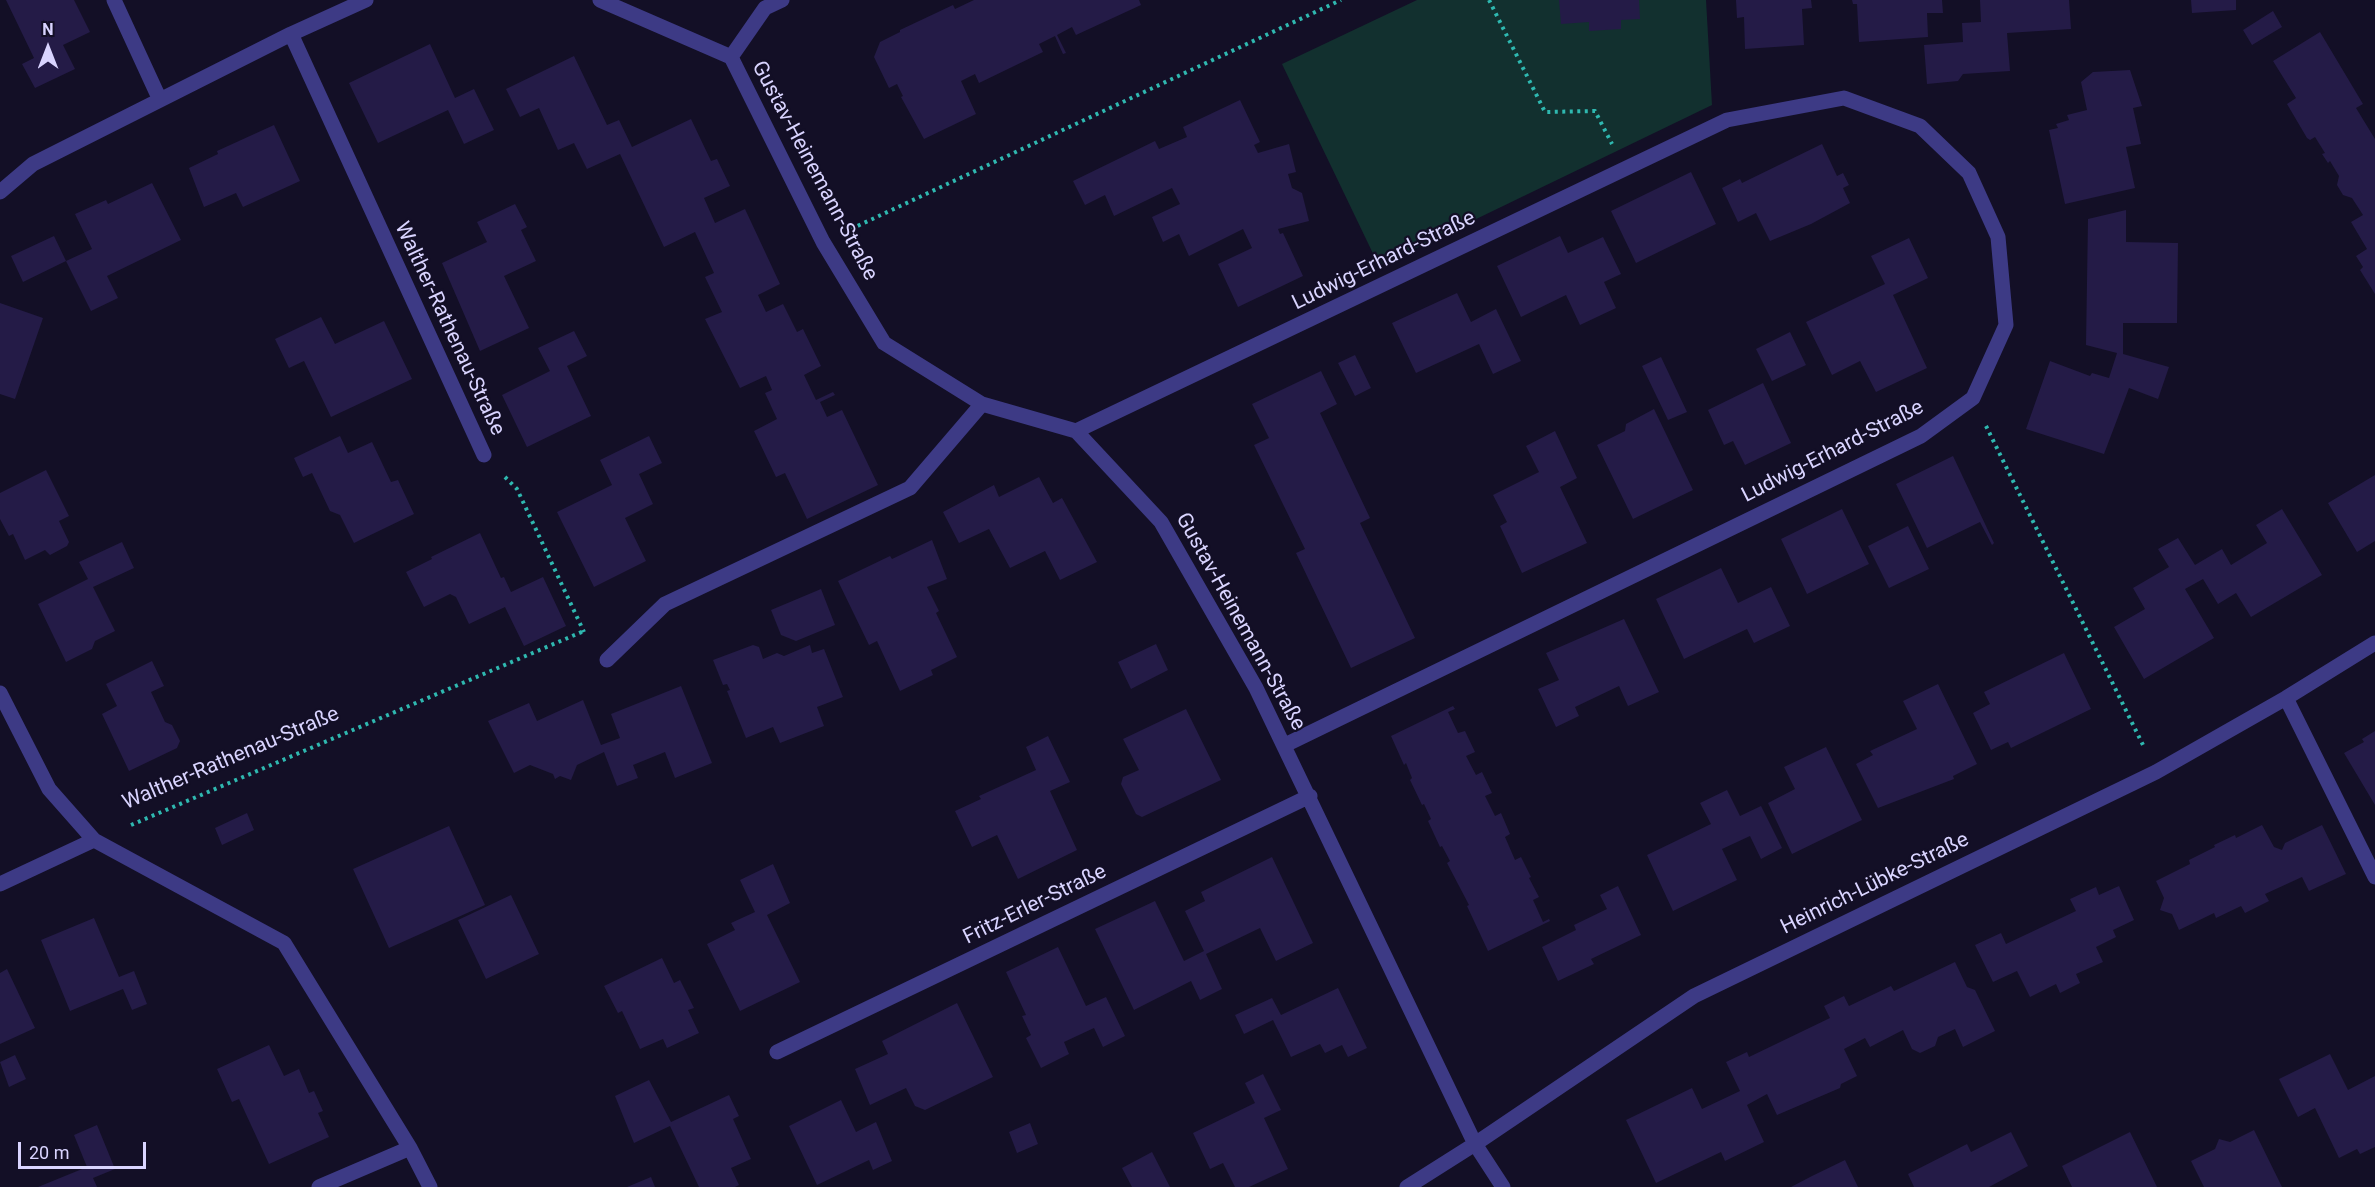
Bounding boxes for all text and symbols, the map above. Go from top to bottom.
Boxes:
north arrow [18,18,78,78]
text: N [42,20,54,39]
street label: Gustav-Heinemann-Straße [745,57,883,285]
street label: Ludwig-Erhard-Straße [1288,206,1480,316]
street label: Walther-Rathenau-Straße [388,218,510,440]
street label: Ludwig-Erhard-Straße [1738,395,1928,509]
street label: Gustav-Heinemann-Straße [1170,509,1310,735]
street label: Walther-Rathenau-Straße [119,702,343,816]
street label: Heinrich-Lübke-Straße [1777,828,1973,940]
street label: Fritz-Erler-Straße [959,859,1111,951]
scale bar [21,1130,148,1168]
text: 20 m [29,1142,69,1163]

